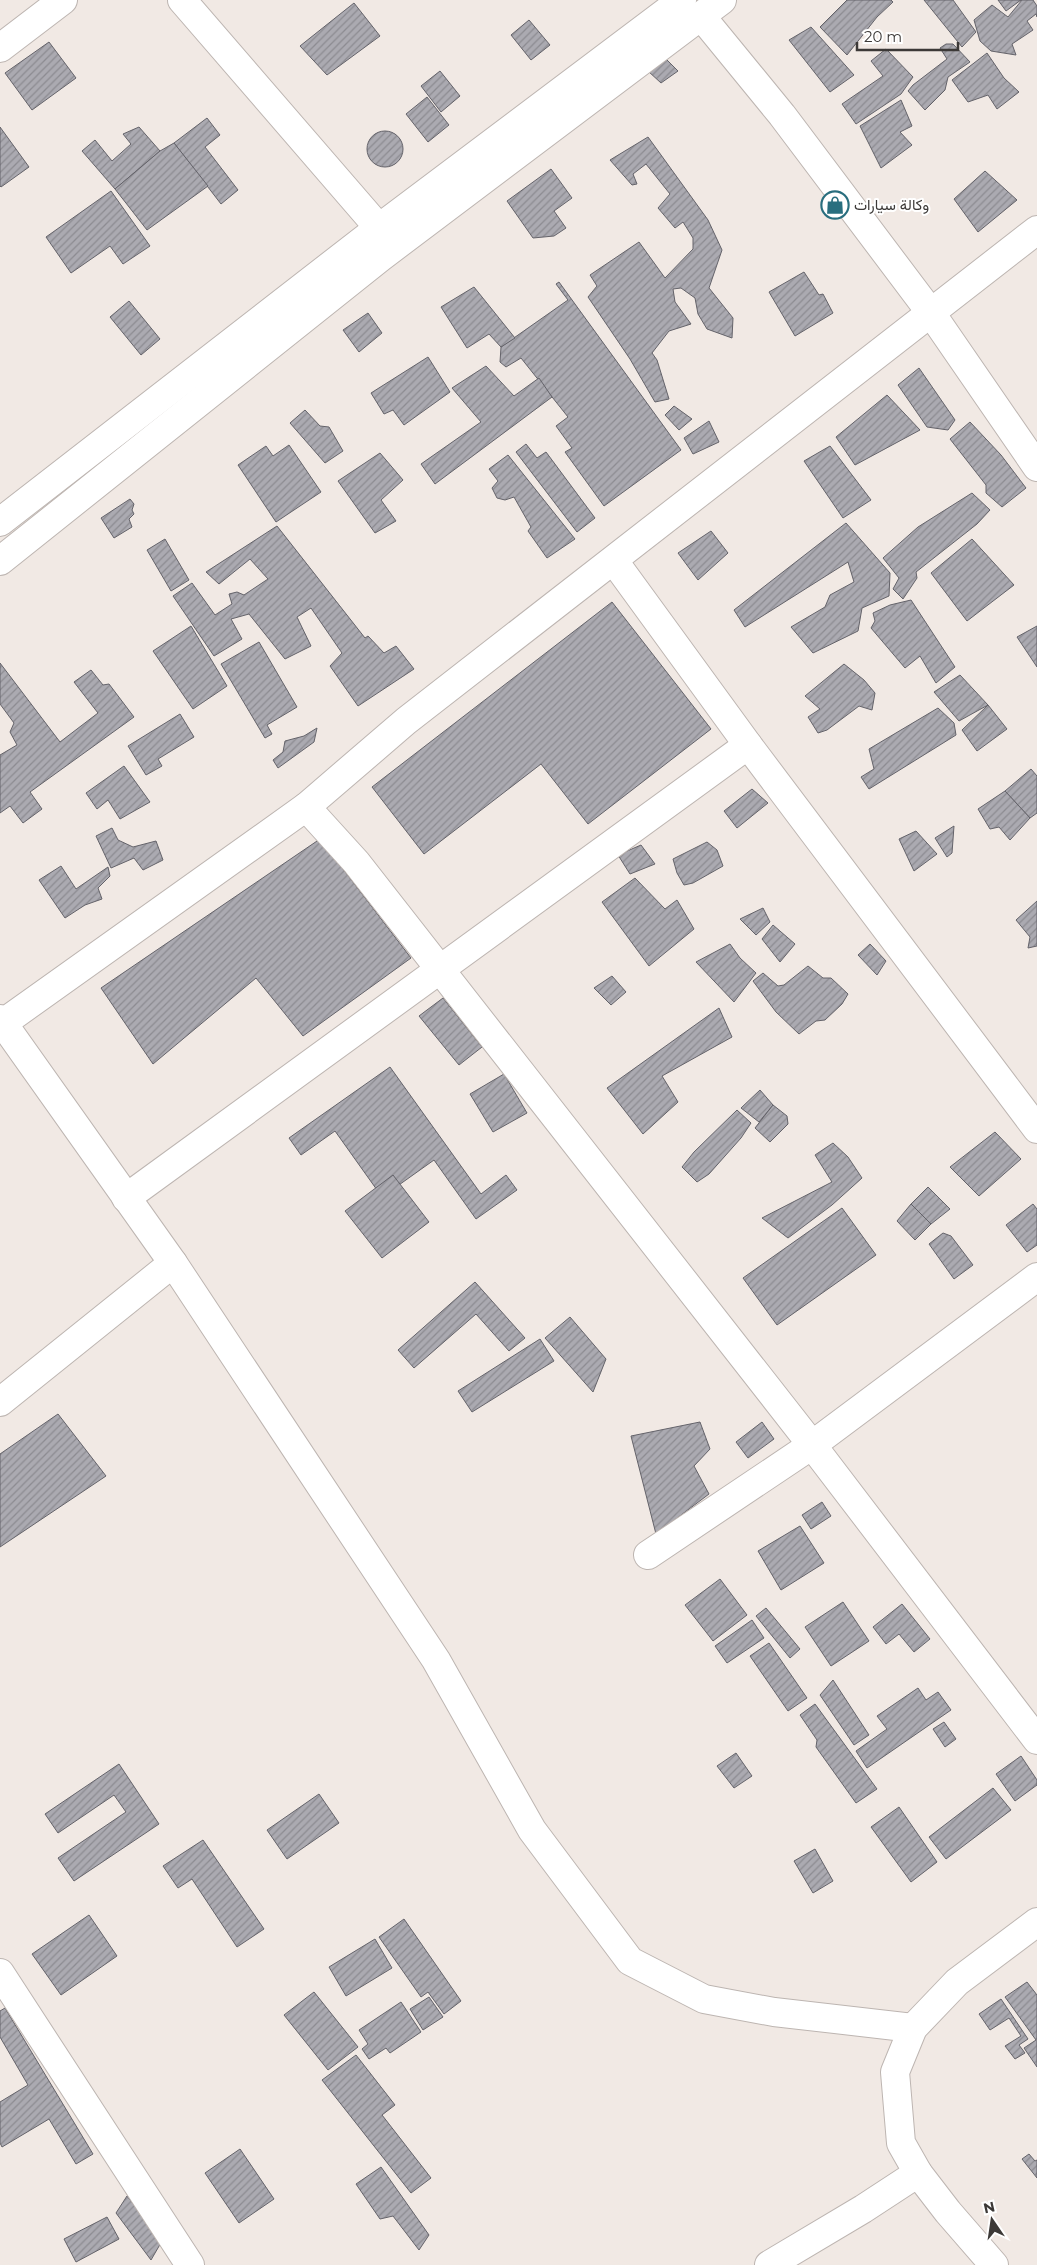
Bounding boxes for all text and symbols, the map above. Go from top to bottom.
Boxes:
scale bar [857,20,958,52]
text: 20 m [864,27,902,46]
shop icon: وكالة سيارات [820,190,850,220]
place label: وكالة سيارات [854,195,929,214]
north arrow [967,2195,1017,2245]
text: N [982,2197,997,2217]

